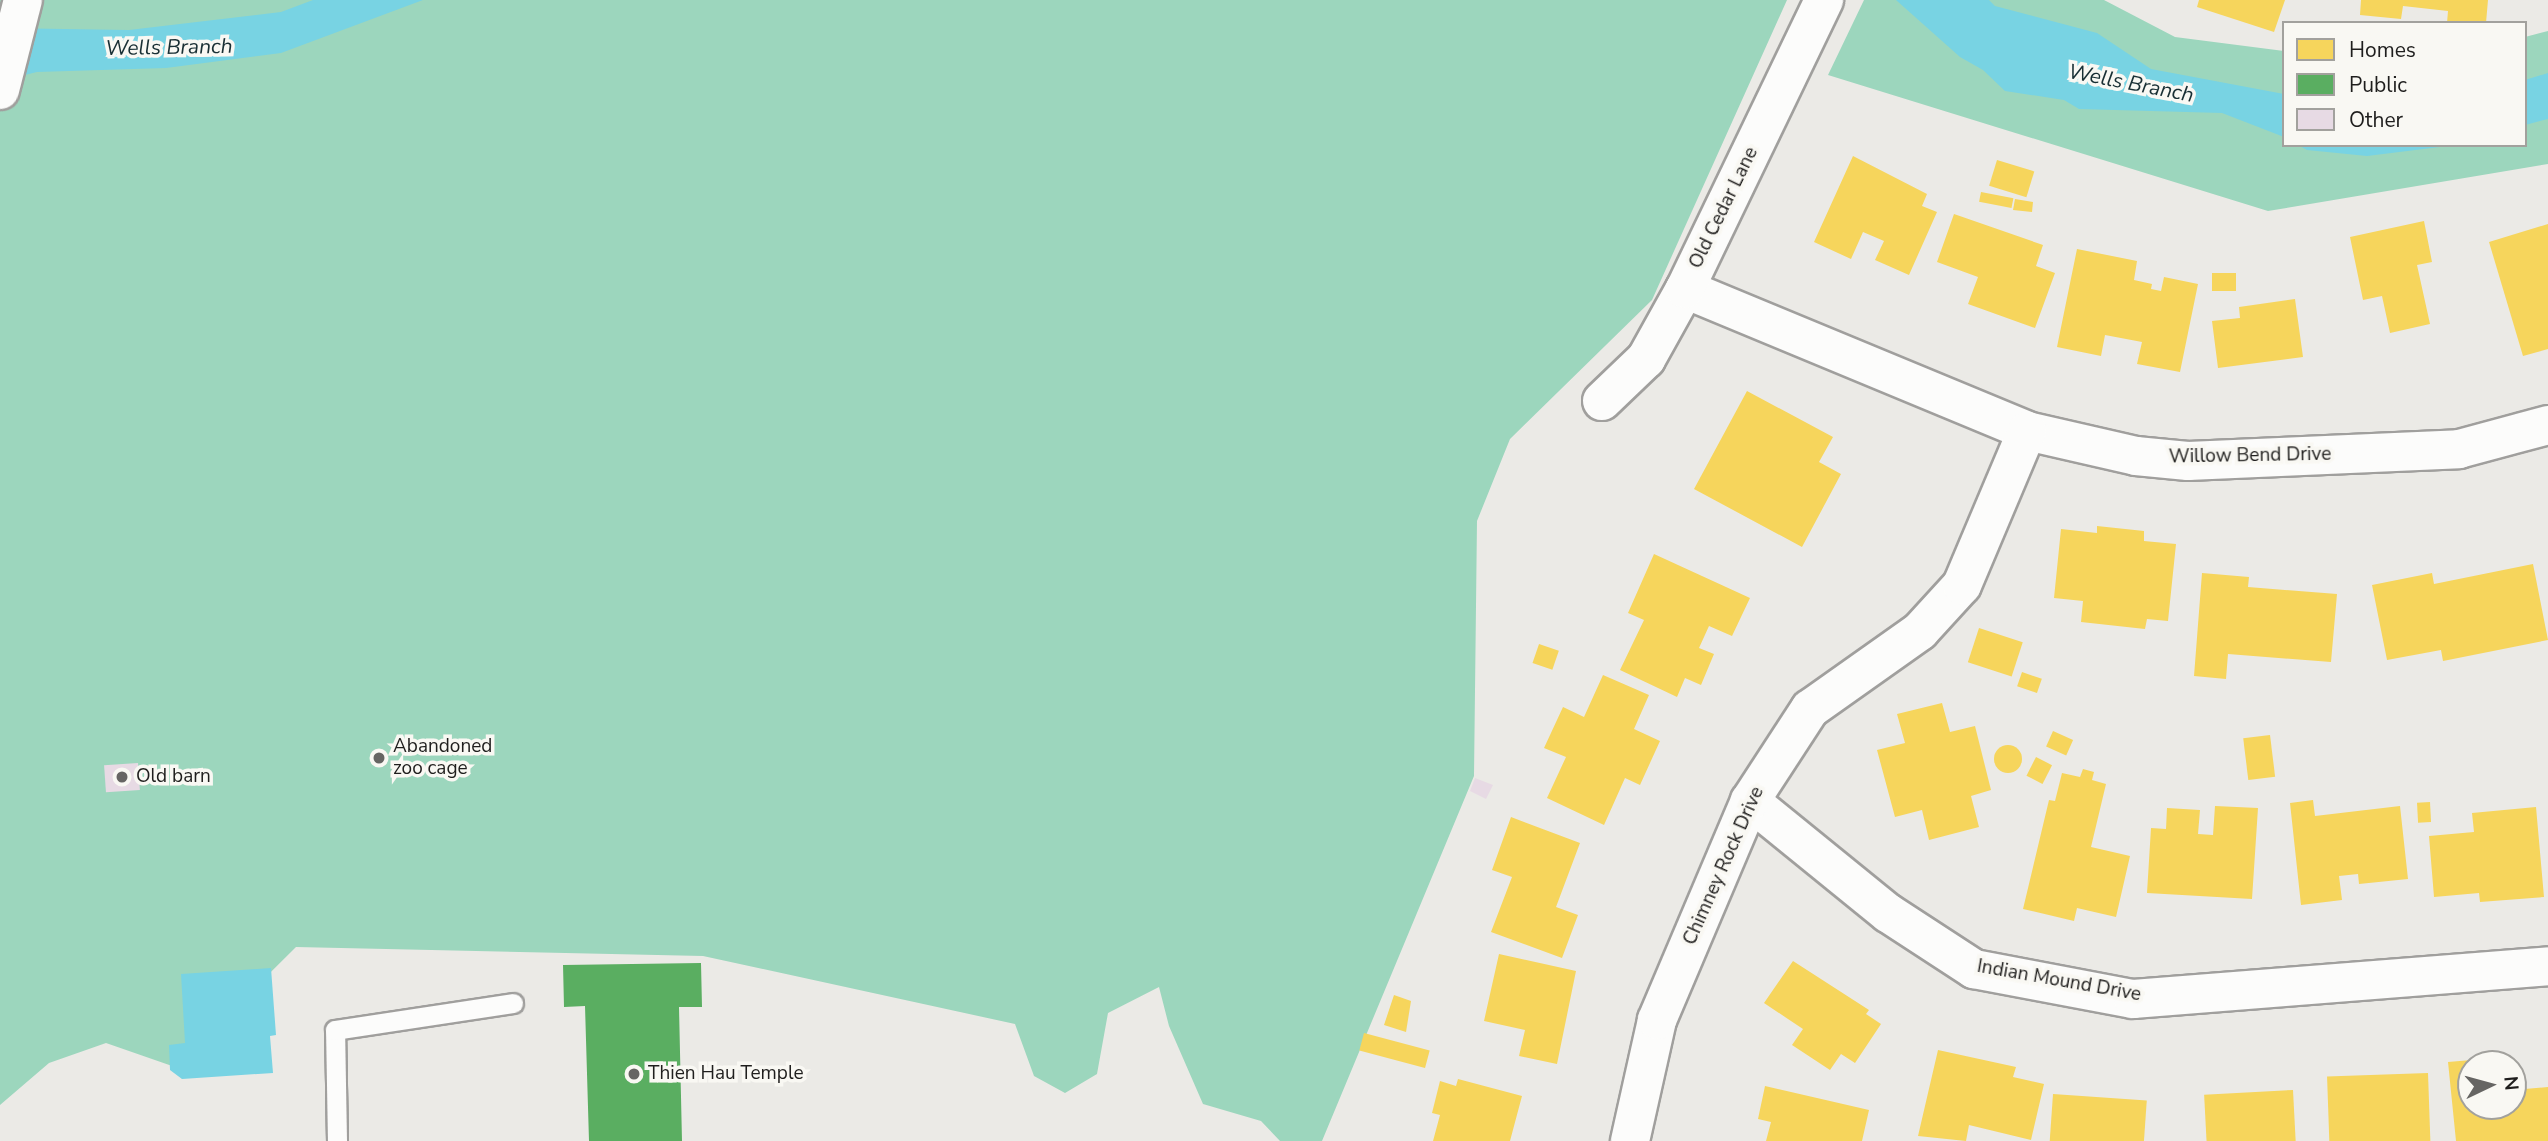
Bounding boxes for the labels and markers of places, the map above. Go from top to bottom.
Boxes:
place label: Abandoned zoo cage [393,736,492,780]
marker: Abandoned zoo cage [371,750,387,766]
place label: Old barn [136,766,211,788]
marker: Old barn [114,769,130,785]
place label: Thien Hau Temple [648,1063,804,1085]
marker: Thien Hau Temple [626,1066,642,1082]

